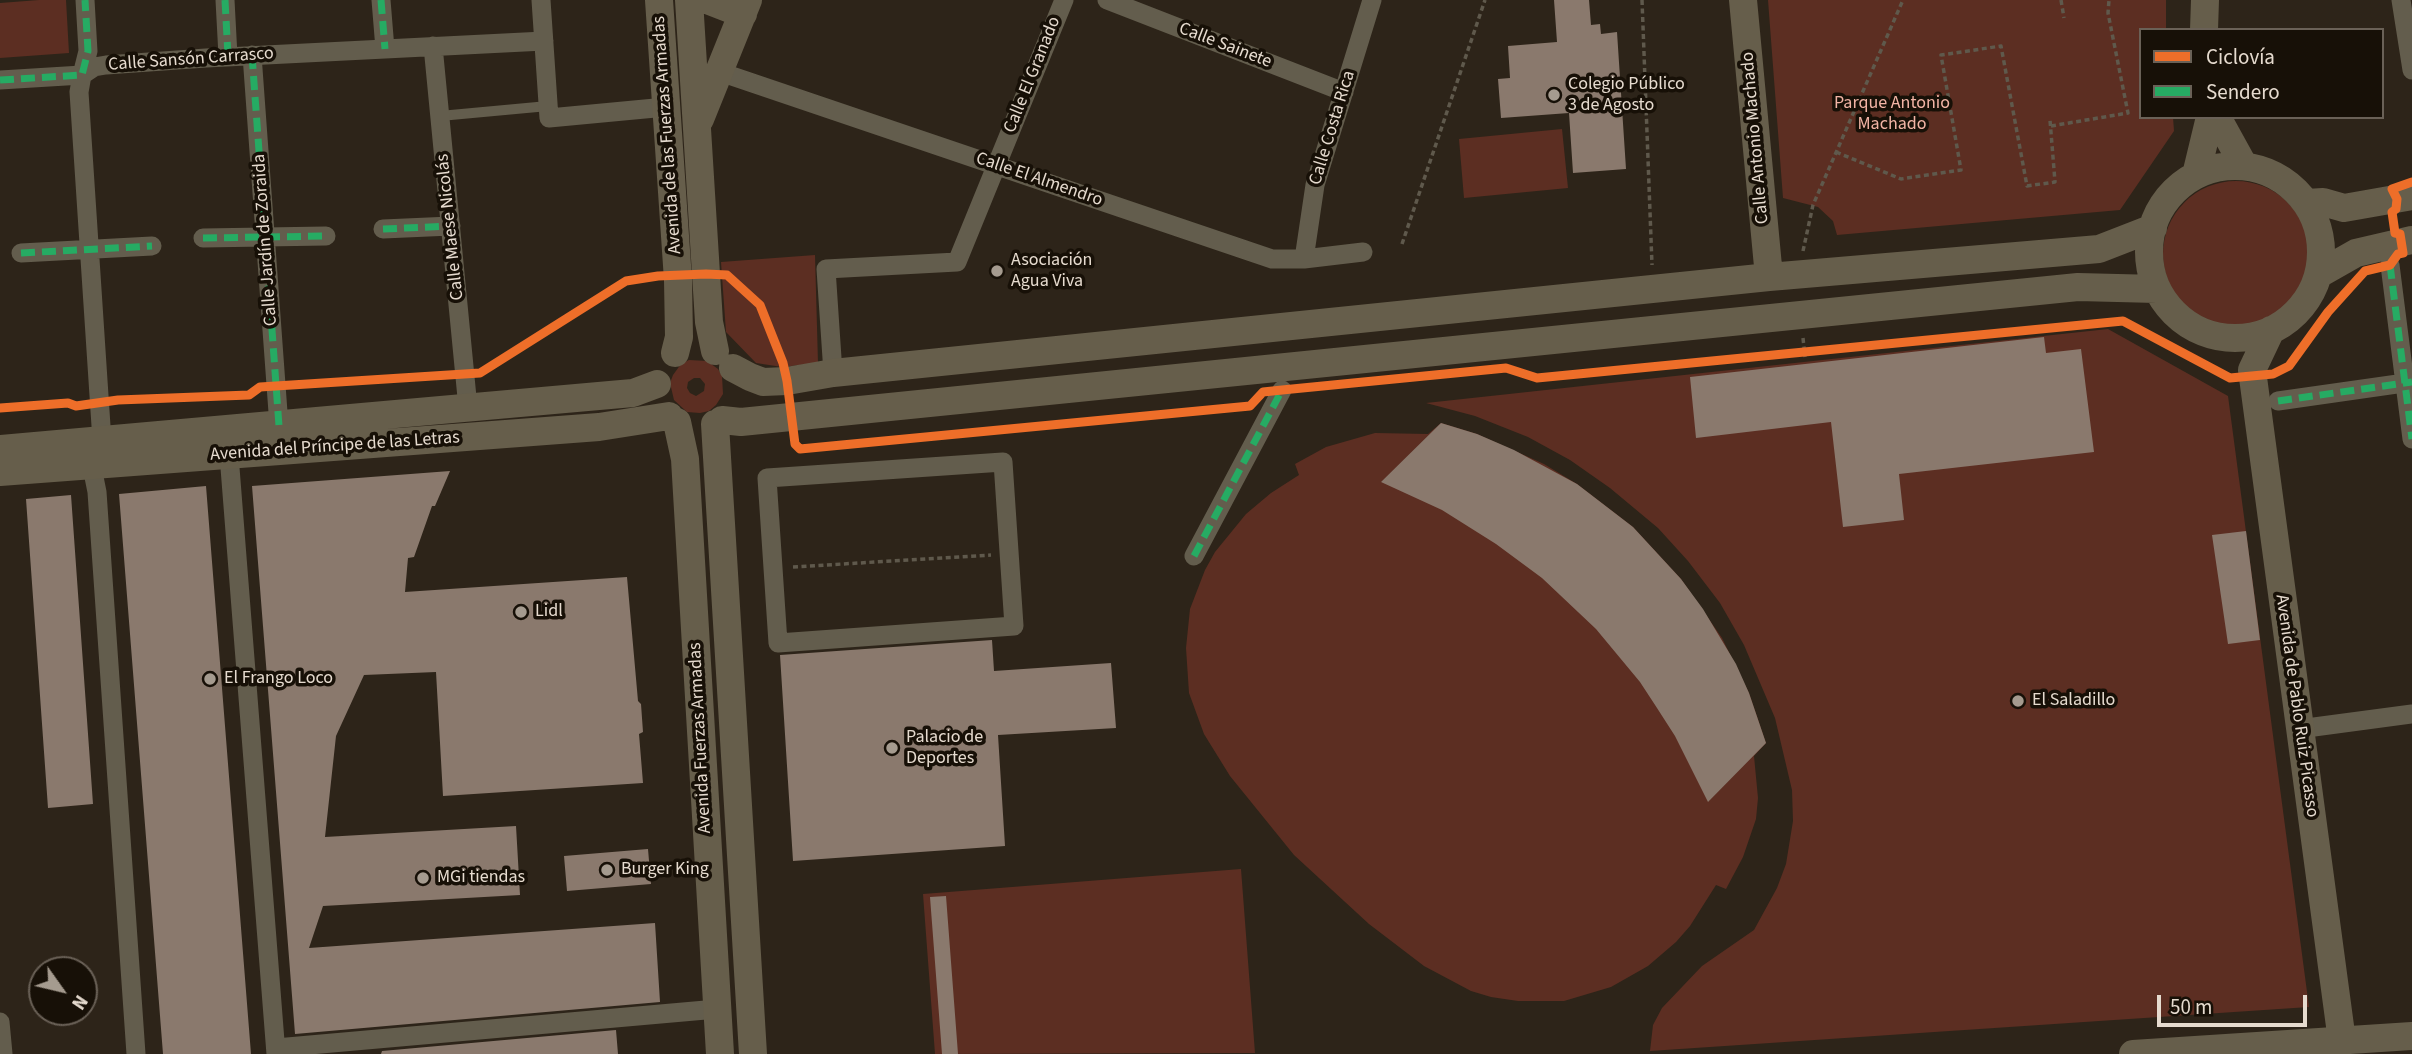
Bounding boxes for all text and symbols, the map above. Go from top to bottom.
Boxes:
street label: Calle El Granado [1000,14,1066,136]
street label: Avenida de las Fuerzas Armadas [649,15,687,255]
street label: Calle Sainete [1176,18,1274,74]
legend [2139,28,2384,119]
text: Ciclovía [2206,42,2275,72]
street label: Calle Sansón Carrasco [107,43,275,77]
street label: Calle Antonio Machado [1738,51,1774,225]
street label: Calle Costa Rica [1305,68,1361,188]
place label: Colegio Público 3 de Agosto [1568,74,1685,116]
text: Sendero [2206,77,2280,107]
marker: Colegio Público 3 de Agosto [1546,87,1562,103]
park label: Parque Antonio Machado [1834,93,1950,136]
street label: Calle El Almendro [973,148,1105,212]
street label: Calle Jardín de Zoraida [249,153,283,327]
street label: Calle Maese Nicolás [433,153,469,301]
place label: Asociación Agua Viva [1011,250,1092,292]
marker: Asociación Agua Viva [989,263,1005,279]
street label: Avenida del Príncipe de las Letras [210,428,460,466]
street label: Avenida de Pablo Ruiz Picasso [2270,593,2322,819]
place label: Lidl [535,601,563,623]
marker: Lidl [513,604,529,620]
street label: Avenida Fuerzas Armadas [685,642,717,834]
place label: El Frango Loco [224,668,333,690]
marker: El Frango Loco [202,671,218,687]
place label: El Saladillo [2032,690,2115,712]
marker: El Saladillo [2010,693,2026,709]
place label: Palacio de Deportes [906,727,983,770]
marker: Palacio de Deportes [884,740,900,756]
place label: Burger King [621,859,709,881]
marker: Burger King [599,862,615,878]
place label: MGi tiendas [437,867,525,889]
marker: MGi tiendas [415,870,431,886]
north arrow [28,956,98,1026]
scale bar [2160,981,2310,1025]
text: N [64,989,94,1015]
text: 50 m [2170,992,2212,1022]

